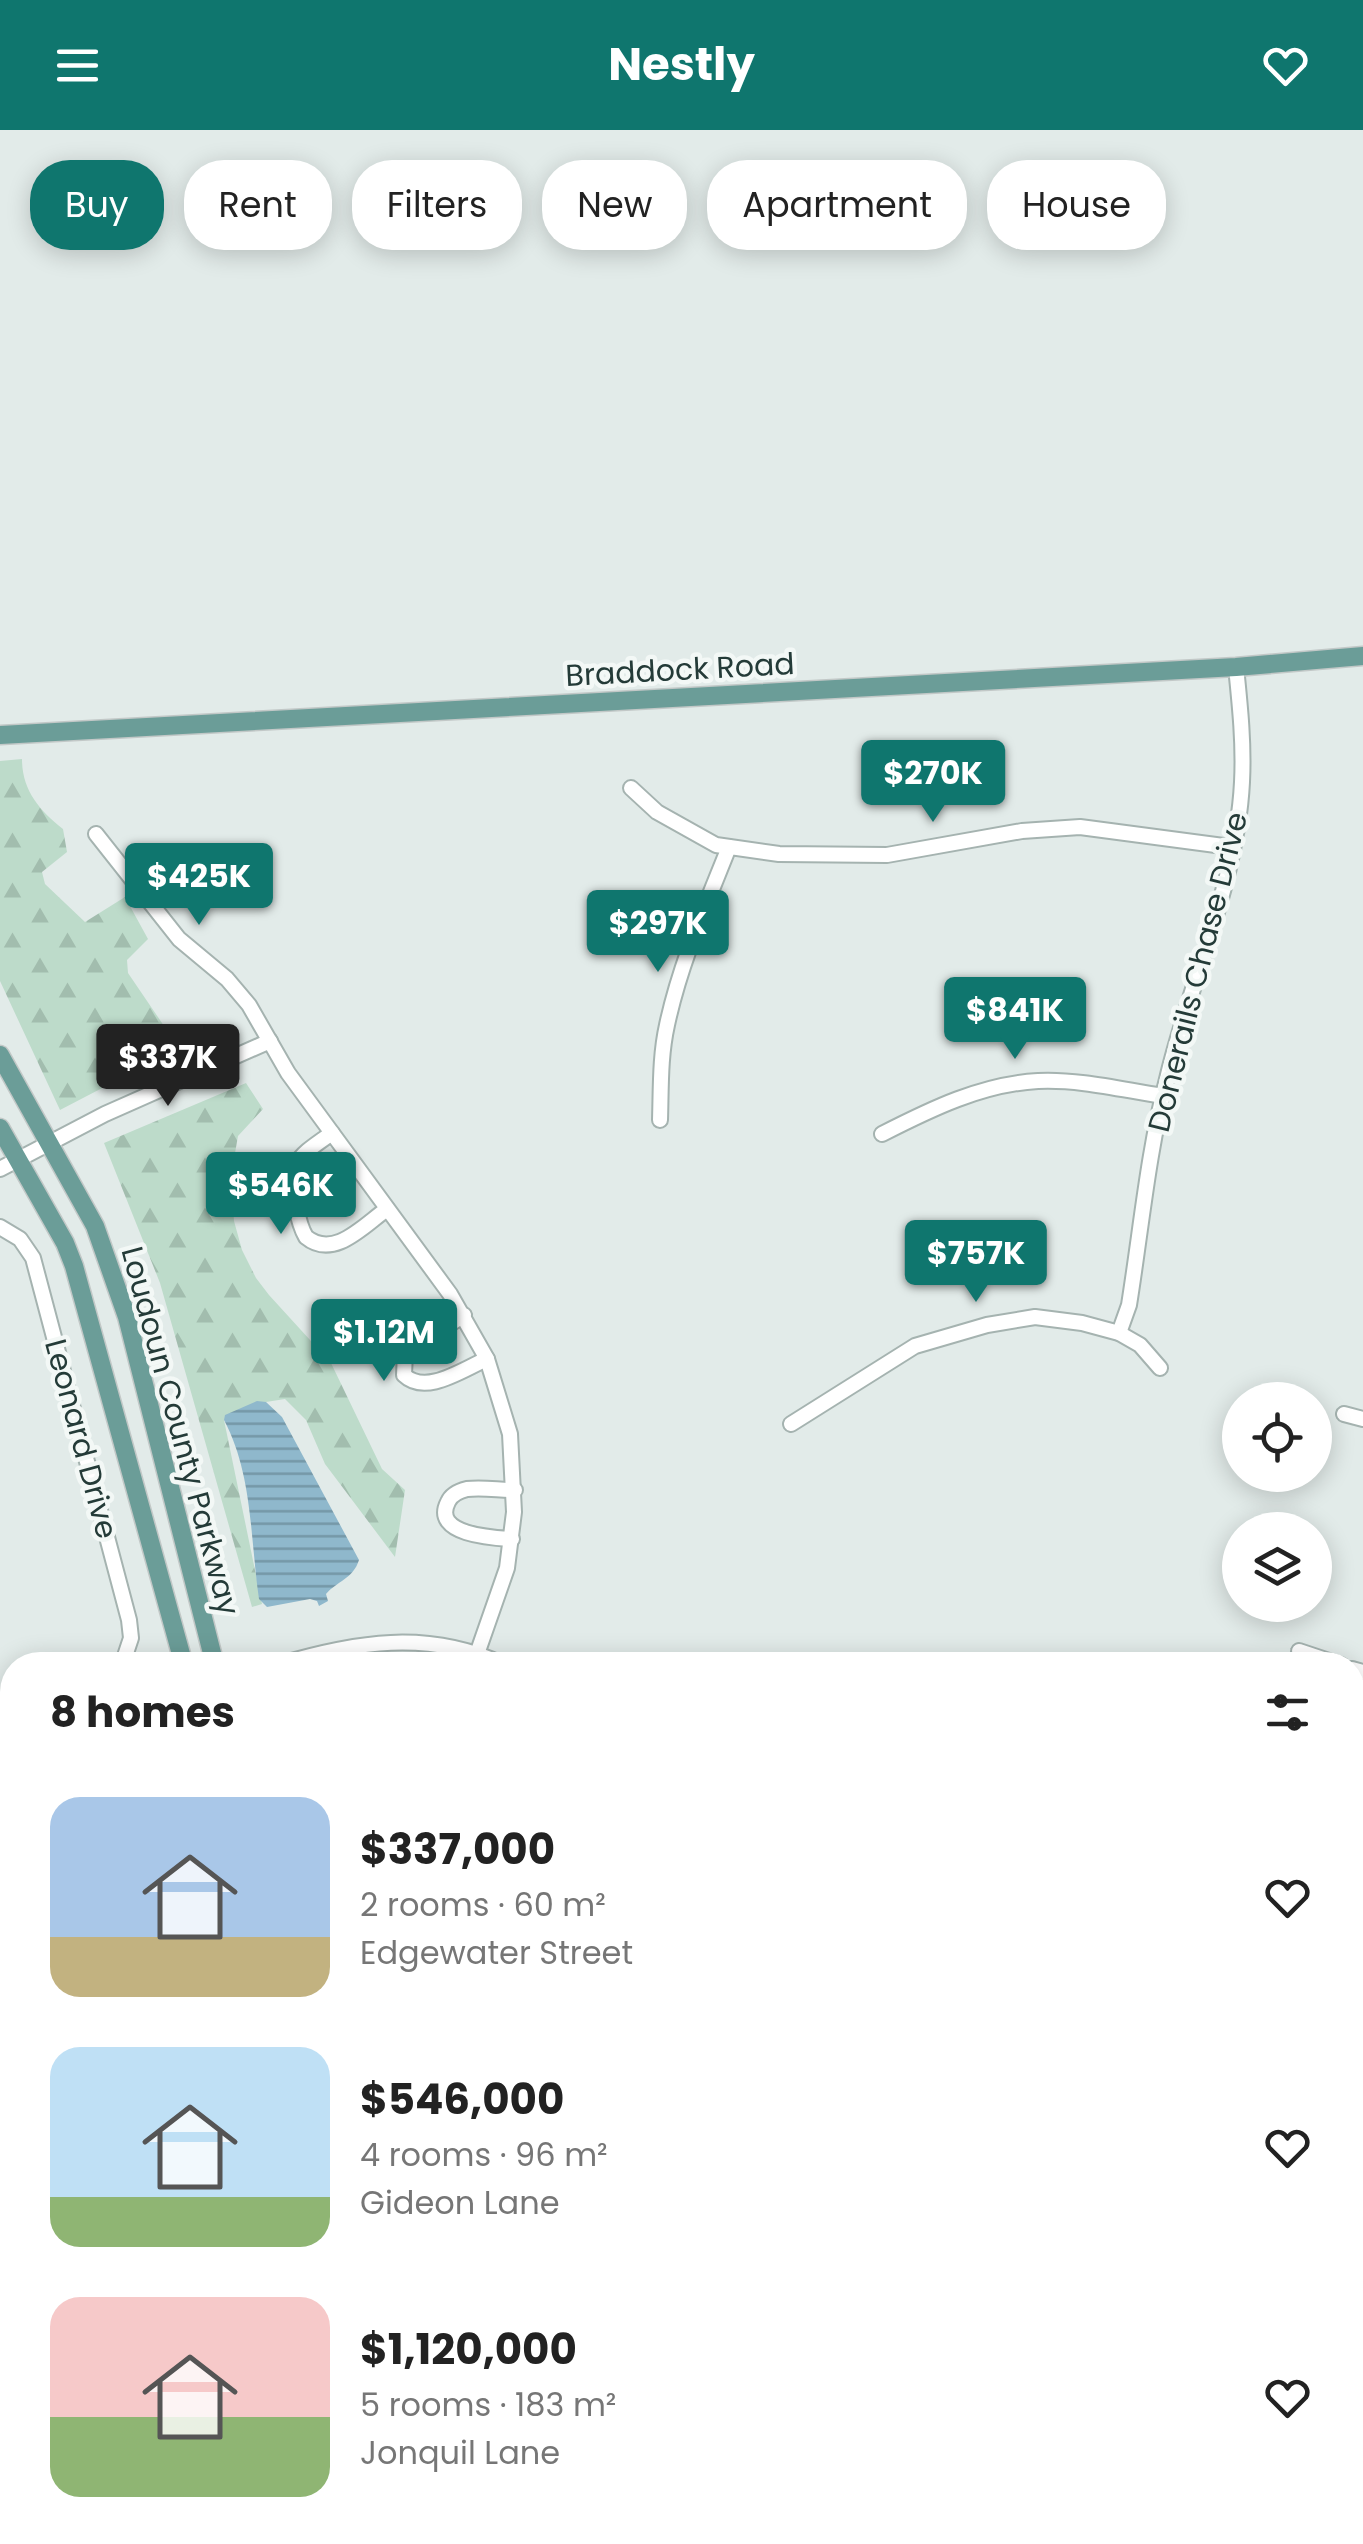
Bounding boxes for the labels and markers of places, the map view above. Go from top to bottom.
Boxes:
pin: $270K [863,740,1003,825]
pin: $425K [129,843,269,928]
pin: $297K [588,890,728,975]
pin: $841K [945,977,1085,1062]
pin: $337K [98,1024,238,1109]
pin: $546K [211,1152,351,1237]
pin: $757K [906,1220,1046,1305]
pin: $1.12M [303,1299,465,1384]

